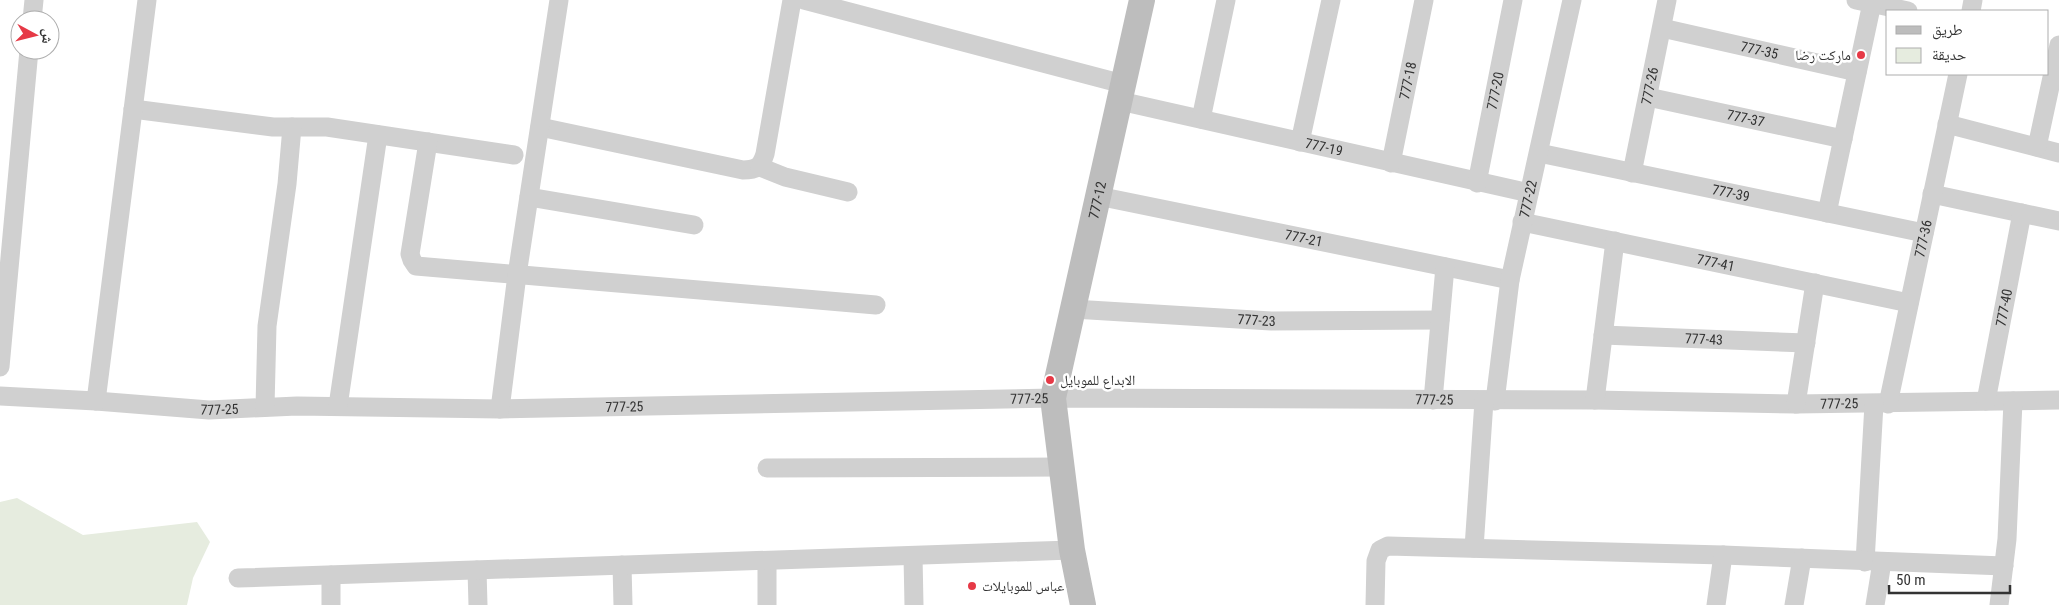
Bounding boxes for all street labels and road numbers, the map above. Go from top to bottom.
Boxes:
street label: 777-35 [1739,38,1780,62]
street label: 777-18 [1396,60,1419,101]
street label: 777-26 [1638,65,1661,106]
street label: 777-20 [1484,70,1507,111]
street label: 777-37 [1725,106,1766,130]
street label: 777-19 [1304,135,1344,159]
street label: 777-22 [1516,178,1540,219]
street label: 777-12 [1085,180,1109,220]
street label: 777-39 [1711,181,1751,205]
street label: 777-36 [1911,218,1935,259]
street label: 777-21 [1284,226,1324,250]
street label: 777-41 [1696,251,1736,274]
street label: 777-40 [1992,287,2015,328]
street label: 777-23 [1237,311,1276,329]
street label: 777-43 [1685,330,1723,348]
street label: 777-25 [1010,390,1049,407]
street label: 777-25 [1415,391,1453,407]
street label: 777-25 [1820,395,1858,412]
street label: 777-25 [605,398,644,415]
street label: 777-25 [200,401,239,418]

